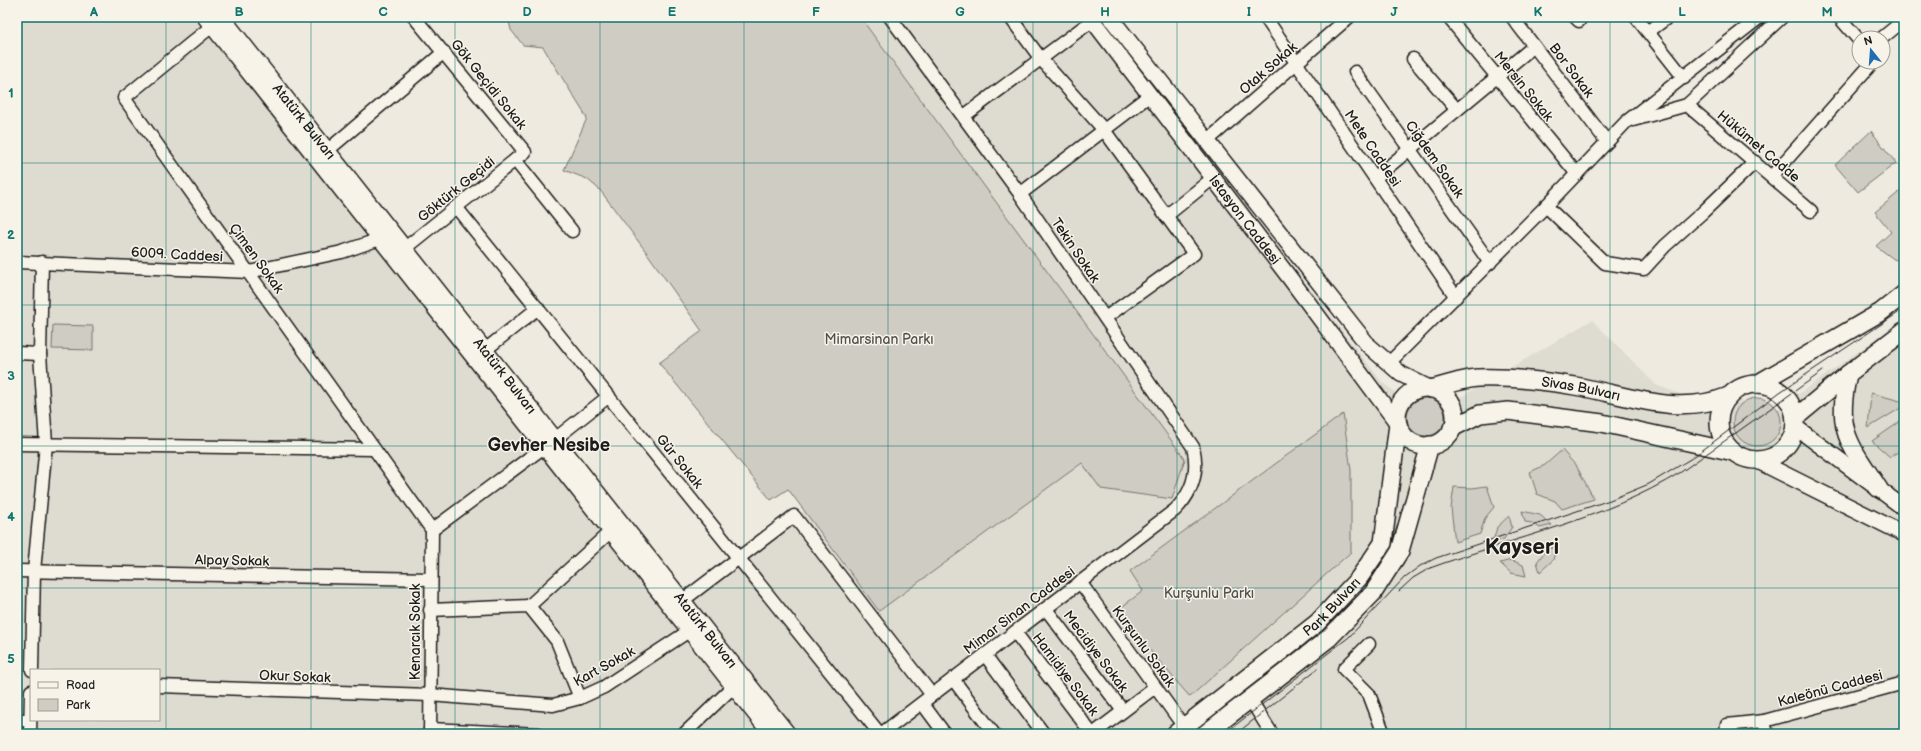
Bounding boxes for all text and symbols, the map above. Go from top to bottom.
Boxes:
text: A [89,4,98,20]
text: B [234,4,244,20]
text: C [378,4,388,20]
text: D [522,4,532,20]
text: E [668,4,677,20]
text: F [812,4,820,20]
text: G [955,4,965,20]
text: H [1100,4,1110,20]
text: I [1247,4,1251,20]
text: J [1390,4,1398,20]
text: K [1534,4,1543,20]
text: L [1678,4,1686,20]
text: M [1821,4,1833,20]
north arrow [1851,30,1891,70]
text: N [1862,33,1874,48]
street label: Gök Geçidi Sokak [447,36,530,133]
street label: Otak Sokak [1236,39,1301,98]
street label: Bor Sokak [1546,40,1598,101]
street label: Mersin Sokak [1490,48,1557,125]
street label: Atatürk Bulvarı [269,80,339,163]
text: 1 [8,85,14,101]
street label: Mete Caddesi [1341,107,1404,190]
street label: Hükümet Cadde [1714,107,1804,186]
street label: Ciğdem Sokak [1402,117,1468,201]
street label: Göktürk Geçidi [414,153,498,226]
street label: İstasyon Caddesi [1205,171,1284,268]
street label: Tekin Sokak [1048,215,1104,286]
street label: Çimen Sokak [226,220,288,297]
text: 2 [7,227,15,243]
street label: 6009. Caddesi [131,244,223,265]
park label: Mimarsinan Parkı [824,331,934,348]
street label: Atatürk Bulvarı [470,335,540,417]
text: 3 [7,368,15,384]
street label: Sivas Bulvarı [1541,373,1622,405]
street label: Gür Sokak [653,431,707,492]
district label: Gevher Nesibe [488,435,610,456]
text: 4 [7,509,15,525]
district label: Kayseri [1485,534,1559,561]
street label: Alpay Sokak [195,551,270,570]
street label: Mimar Sinan Caddesi [960,563,1078,658]
street label: Park Bulvarı [1300,574,1364,640]
street label: Kenarcık Sokak [407,584,424,680]
park label: Kurşunlu Parkı [1164,585,1254,602]
street label: Atatürk Bulvarı [670,589,741,672]
street label: Kurşunlu Sokak [1108,602,1179,690]
street label: Mecidiye Sokak [1059,607,1132,695]
street label: Hamidiye Sokak [1029,629,1102,719]
street label: Kart Sokak [571,643,638,690]
text: 5 [7,651,15,667]
street label: Kaleönü Caddesi [1776,666,1884,711]
street label: Okur Sokak [259,667,331,686]
legend [30,669,160,721]
text: Road [66,678,95,693]
text: Park [66,698,90,713]

